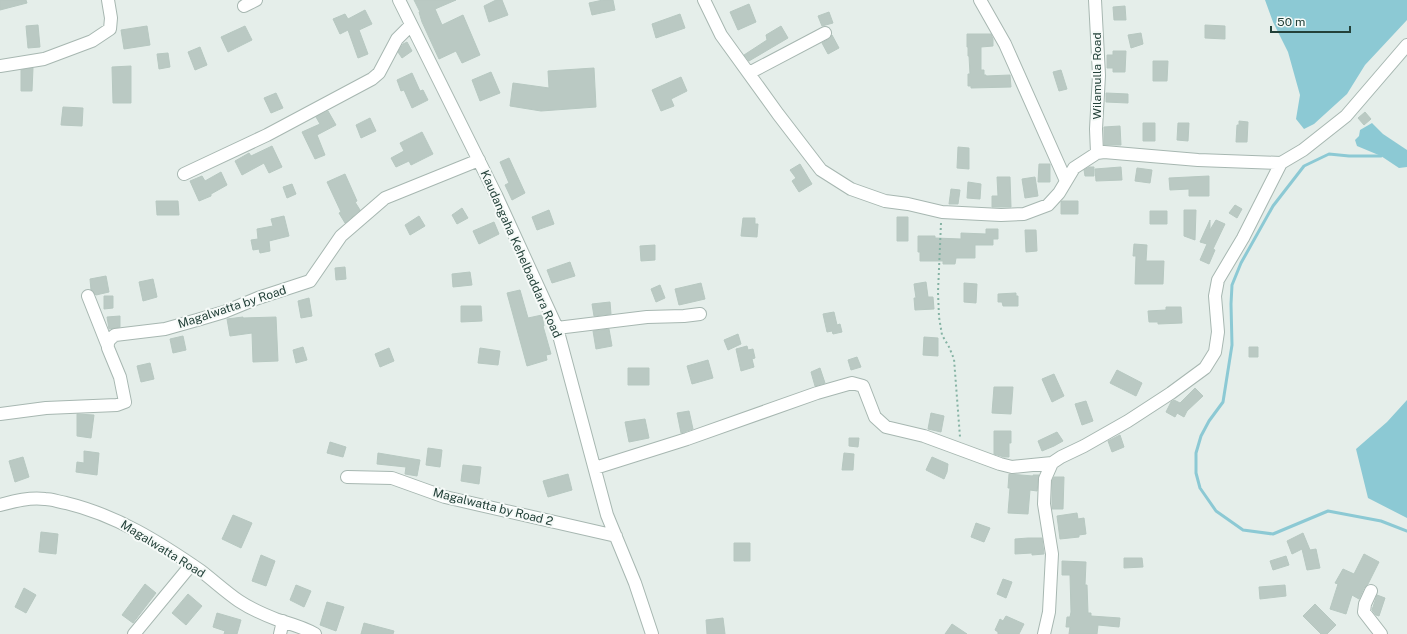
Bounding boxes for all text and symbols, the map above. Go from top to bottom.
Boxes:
scale bar [1271,8,1350,34]
text: 50 m [1277,15,1305,29]
street label: Wilamulla Road [1090,32,1104,120]
street label: Kaudangaha Kehelbaddara Road [478,168,564,340]
street label: Magalwatta by Road [176,283,288,331]
street label: Magalwatta by Road 2 [432,485,554,529]
street label: Magalwatta Road [118,517,208,581]

